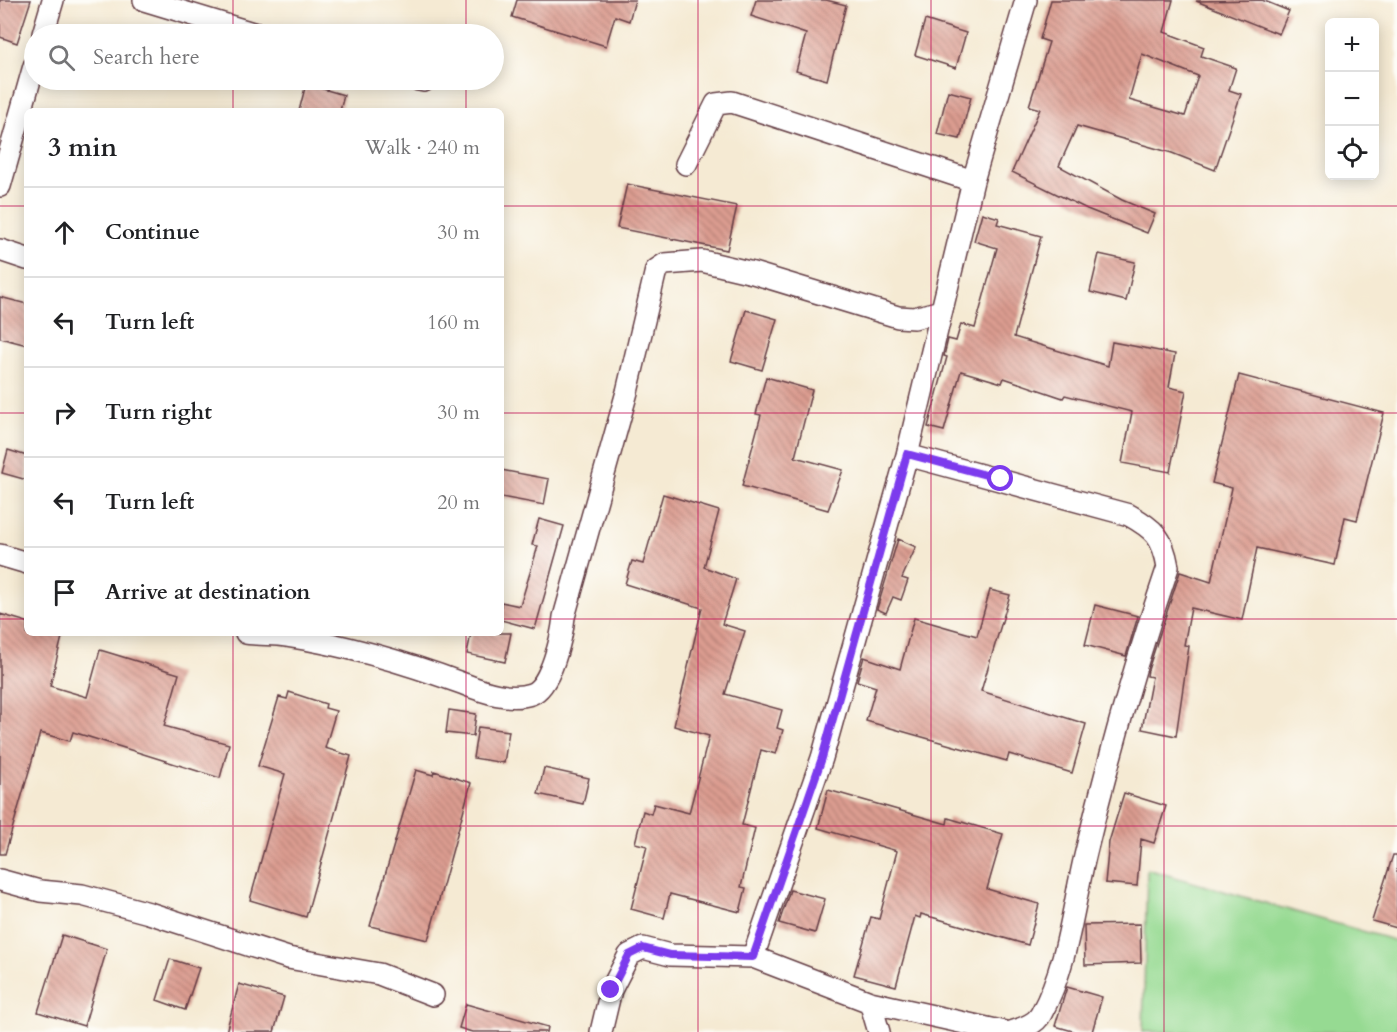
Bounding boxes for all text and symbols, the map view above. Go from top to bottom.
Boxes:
map controls [1325,18,1379,180]
button: + [1325,18,1379,72]
search box [24,24,504,90]
icon: search [45,41,78,74]
text: Search here [93,42,200,72]
button: − [1325,72,1379,126]
button: locate [1325,126,1379,180]
text: 3 min [48,130,117,165]
text: Walk · 240 m [365,134,480,161]
icon: ahead [48,216,81,249]
text: Continue [105,217,200,247]
text: 30 m [437,219,480,246]
icon: left [48,306,81,339]
text: Turn left [105,307,194,337]
text: 160 m [427,309,480,336]
icon: right [48,396,81,429]
text: Turn right [105,397,212,427]
text: 30 m [437,399,480,426]
route start [987,465,1013,491]
icon: left [48,486,81,519]
text: Turn left [105,487,194,517]
text: 20 m [437,489,480,516]
icon: arrive [48,576,81,609]
text: Arrive at destination [105,577,310,607]
route end [597,976,623,1002]

